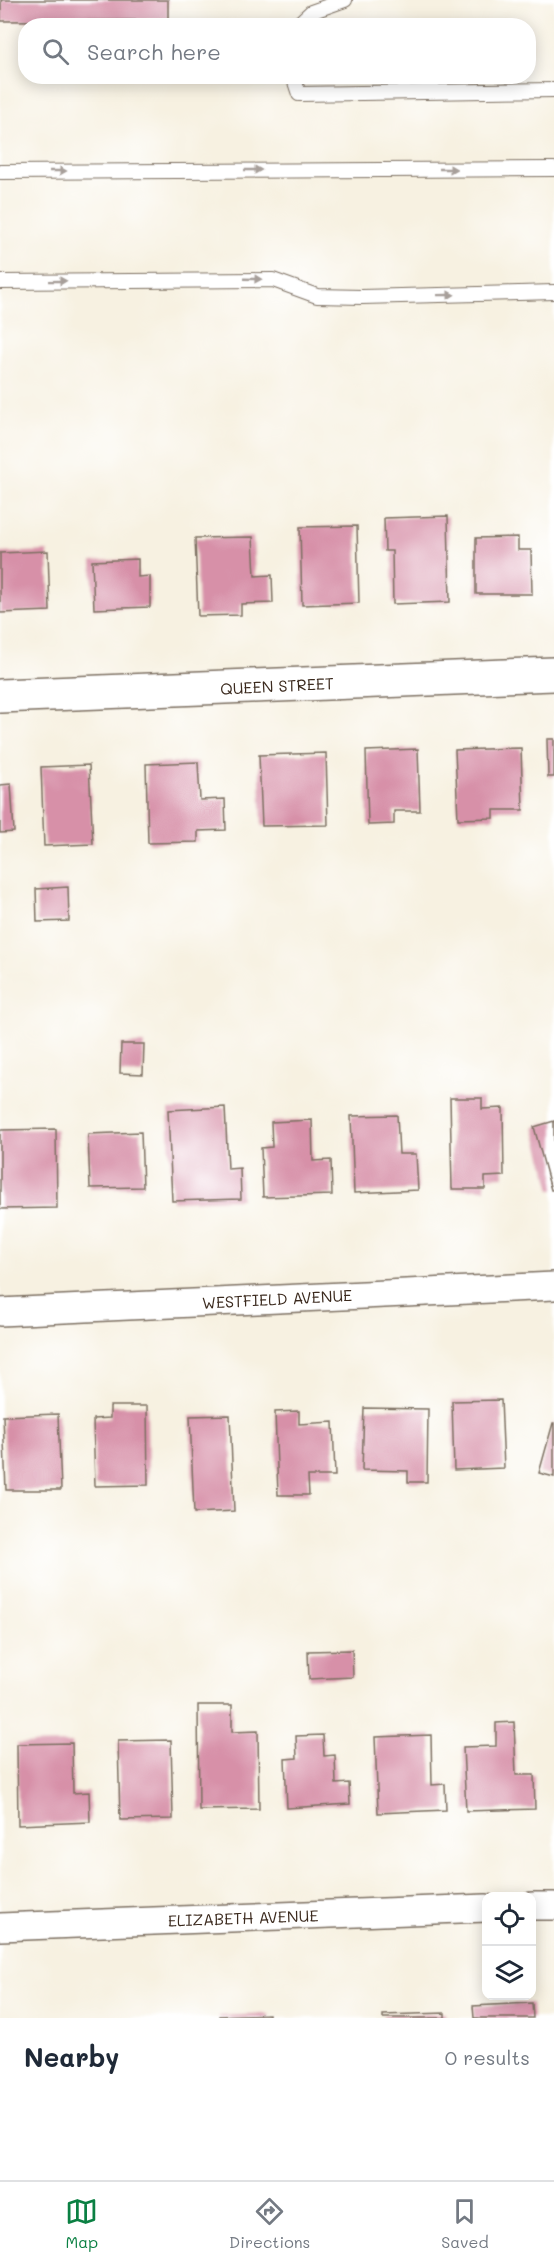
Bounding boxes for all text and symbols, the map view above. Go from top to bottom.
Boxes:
search box [18,18,536,84]
icon: search [39,35,72,68]
text: Search here [87,37,221,66]
one-way arrow [439,164,458,174]
one-way arrow [244,165,263,175]
one-way arrow [49,167,68,176]
one-way arrow [244,275,263,284]
one-way arrow [49,276,68,286]
one-way arrow [436,290,455,300]
street label: QUEEN STREET [220,672,334,699]
street label: WESTFIELD AVENUE [201,1284,353,1313]
map controls [482,1892,536,2000]
button: locate [482,1892,536,1946]
street label: ELIZABETH AVENUE [167,1904,319,1931]
button: layers [482,1946,536,2000]
text: Nearby [24,2040,119,2074]
text: 0 results [445,2044,530,2070]
tab: Map [65,2195,98,2252]
tab: Directions [229,2195,310,2252]
tab: Saved [441,2195,489,2252]

